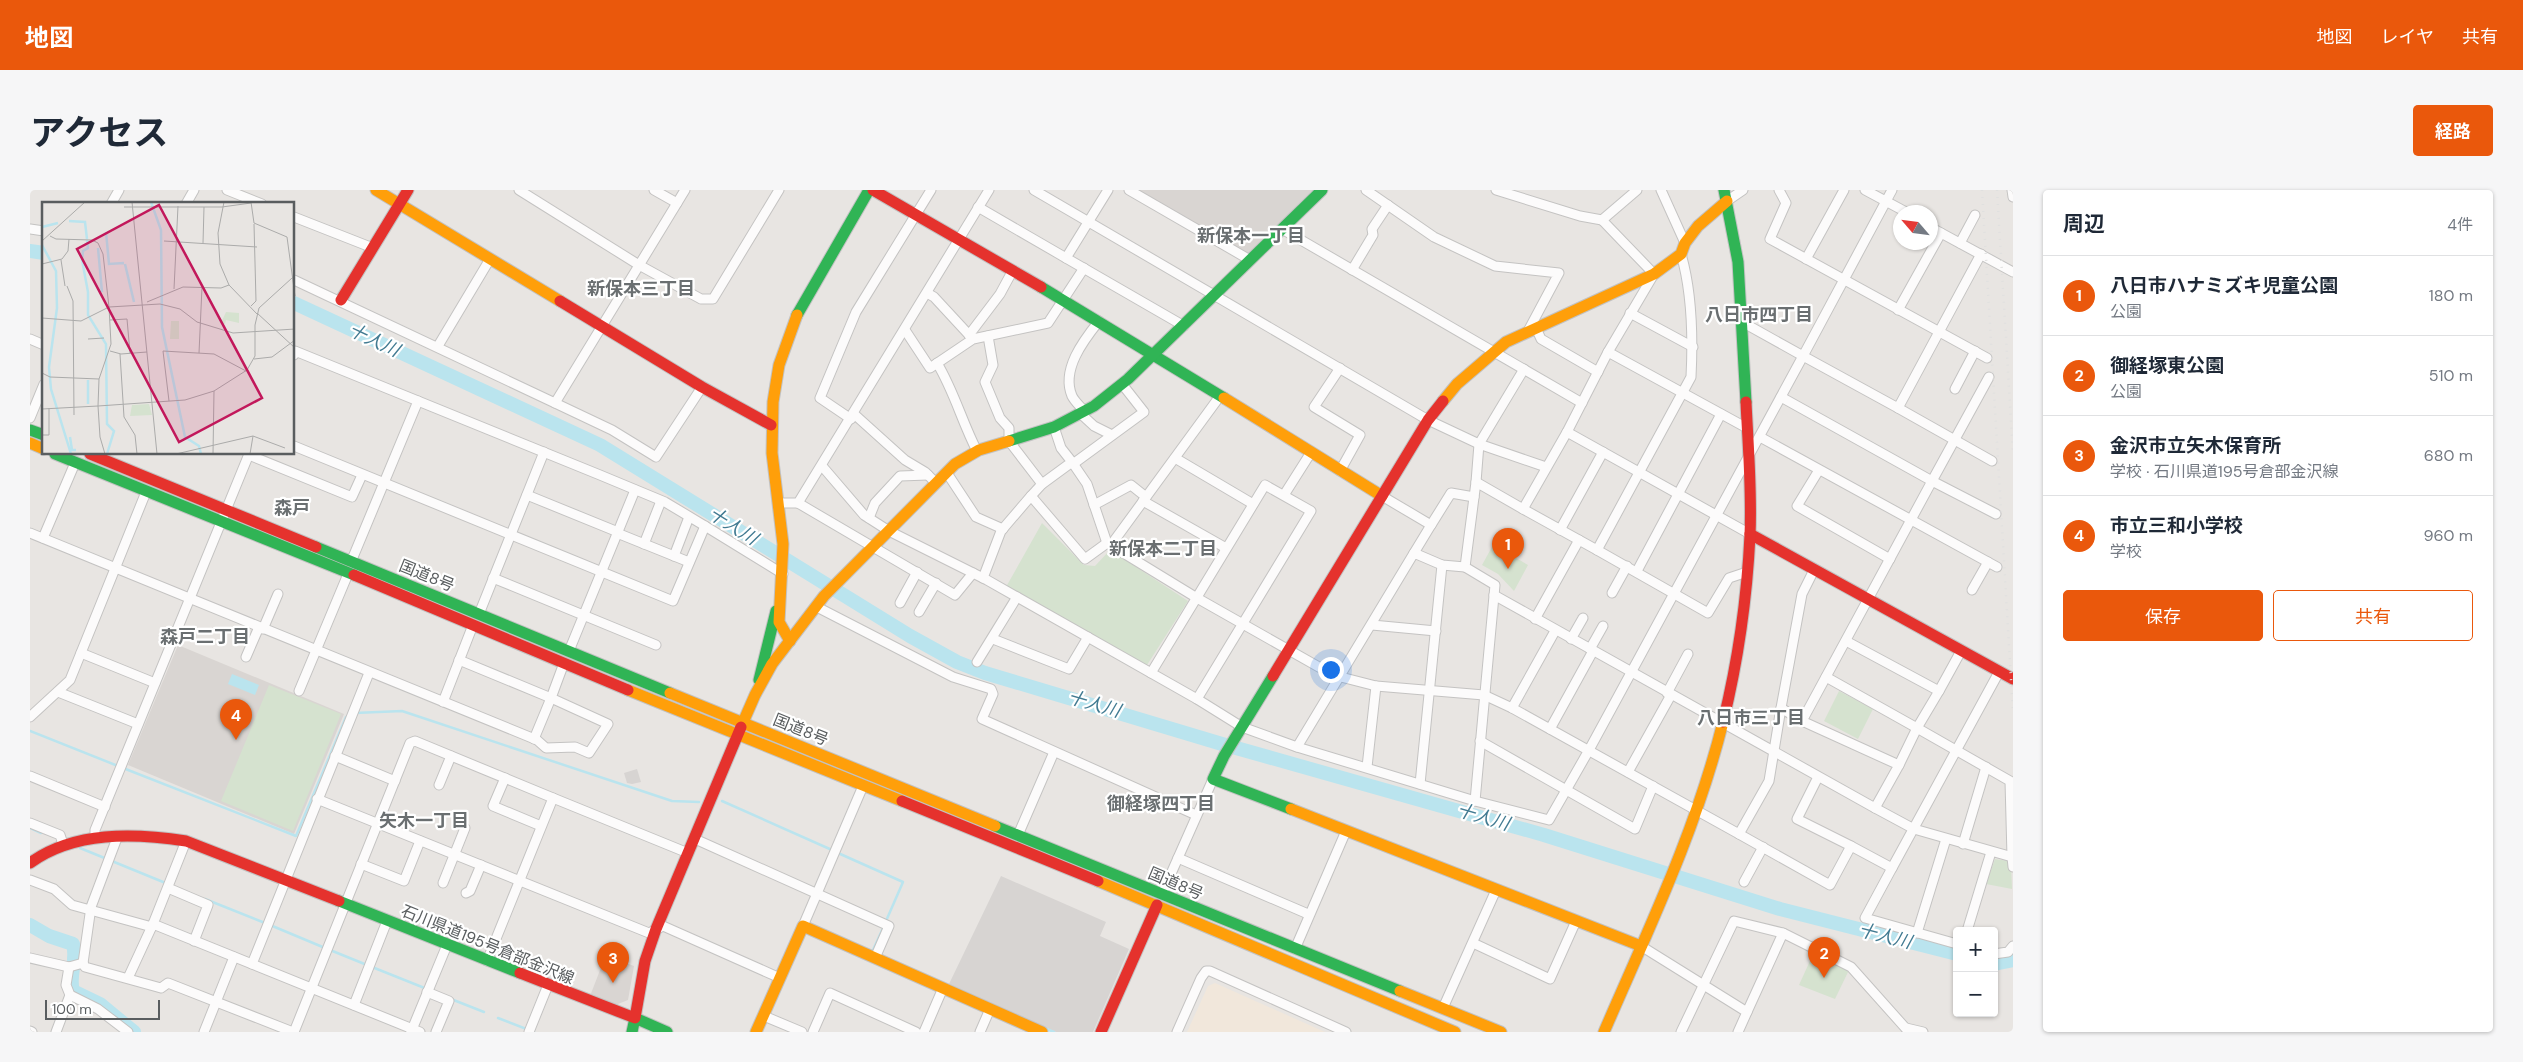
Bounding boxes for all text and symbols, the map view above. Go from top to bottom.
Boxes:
text: 地図 [25,22,73,53]
text: 地図 [2317,25,2353,49]
text: レイヤ [2381,25,2434,49]
text: 共有 [2462,25,2498,49]
button: 経路 [2413,105,2493,156]
text: アクセス [30,110,168,156]
inset map [42,202,295,455]
north arrow [1893,205,1938,250]
text: 周辺 [2063,210,2105,238]
text: 4件 [2447,214,2473,235]
district label: 新保本一丁目 [1197,224,1305,248]
text: 八日市ハナミズキ児童公園 [2110,273,2338,298]
district label: 新保本三丁目 [587,277,695,301]
text: 1 [2076,285,2082,306]
text: 180 m [2429,285,2473,306]
text: 公園 [2110,301,2142,322]
district label: 八日市四丁目 [1705,303,1813,327]
water label: 十人川 [344,318,405,363]
text: 御経塚東公園 [2110,353,2224,378]
text: 2 [2074,365,2084,386]
text: 510 m [2429,365,2473,386]
text: 公園 [2110,381,2142,402]
text: 金沢市立矢木保育所 [2110,433,2281,458]
text: 3 [2074,445,2084,466]
text: 680 m [2424,445,2473,466]
text: 学校 · 石川県道195号倉部金沢線 [2110,461,2338,482]
district label: 森戸 [274,496,310,520]
water label: 十人川 [704,502,764,552]
text: 市立三和小学校 [2110,513,2243,538]
text: 4 [2074,525,2084,546]
text: 960 m [2423,525,2473,546]
pin: 1 [1492,528,1524,569]
district label: 新保本二丁目 [1109,537,1217,561]
text: 学校 [2110,541,2142,562]
street label: 国道8号 [396,555,458,596]
button: 保存 [2063,590,2263,641]
button: 共有 [2273,590,2473,641]
district label: 森戸二丁目 [160,625,250,649]
your location [1318,657,1344,683]
water label: 十人川 [1065,685,1125,724]
pin: 4 [220,699,252,740]
district label: 八日市三丁目 [1697,706,1805,730]
street label: 国道8号 [770,709,832,750]
district label: 御経塚四丁目 [1106,792,1215,816]
water label: 十人川 [1454,798,1514,837]
district label: 矢木一丁目 [379,809,469,833]
street label: 国道8号 [1145,863,1206,904]
street label: 石川県道195号倉部金沢線 [398,900,577,989]
water label: 十人川 [1856,918,1916,955]
map controls [1953,927,1998,1017]
button: + [1953,927,1998,972]
pin: 2 [1808,937,1840,978]
pin: 3 [597,942,629,983]
button: − [1953,972,1998,1017]
scale bar [45,997,160,1020]
text: 100 m [52,1000,92,1018]

